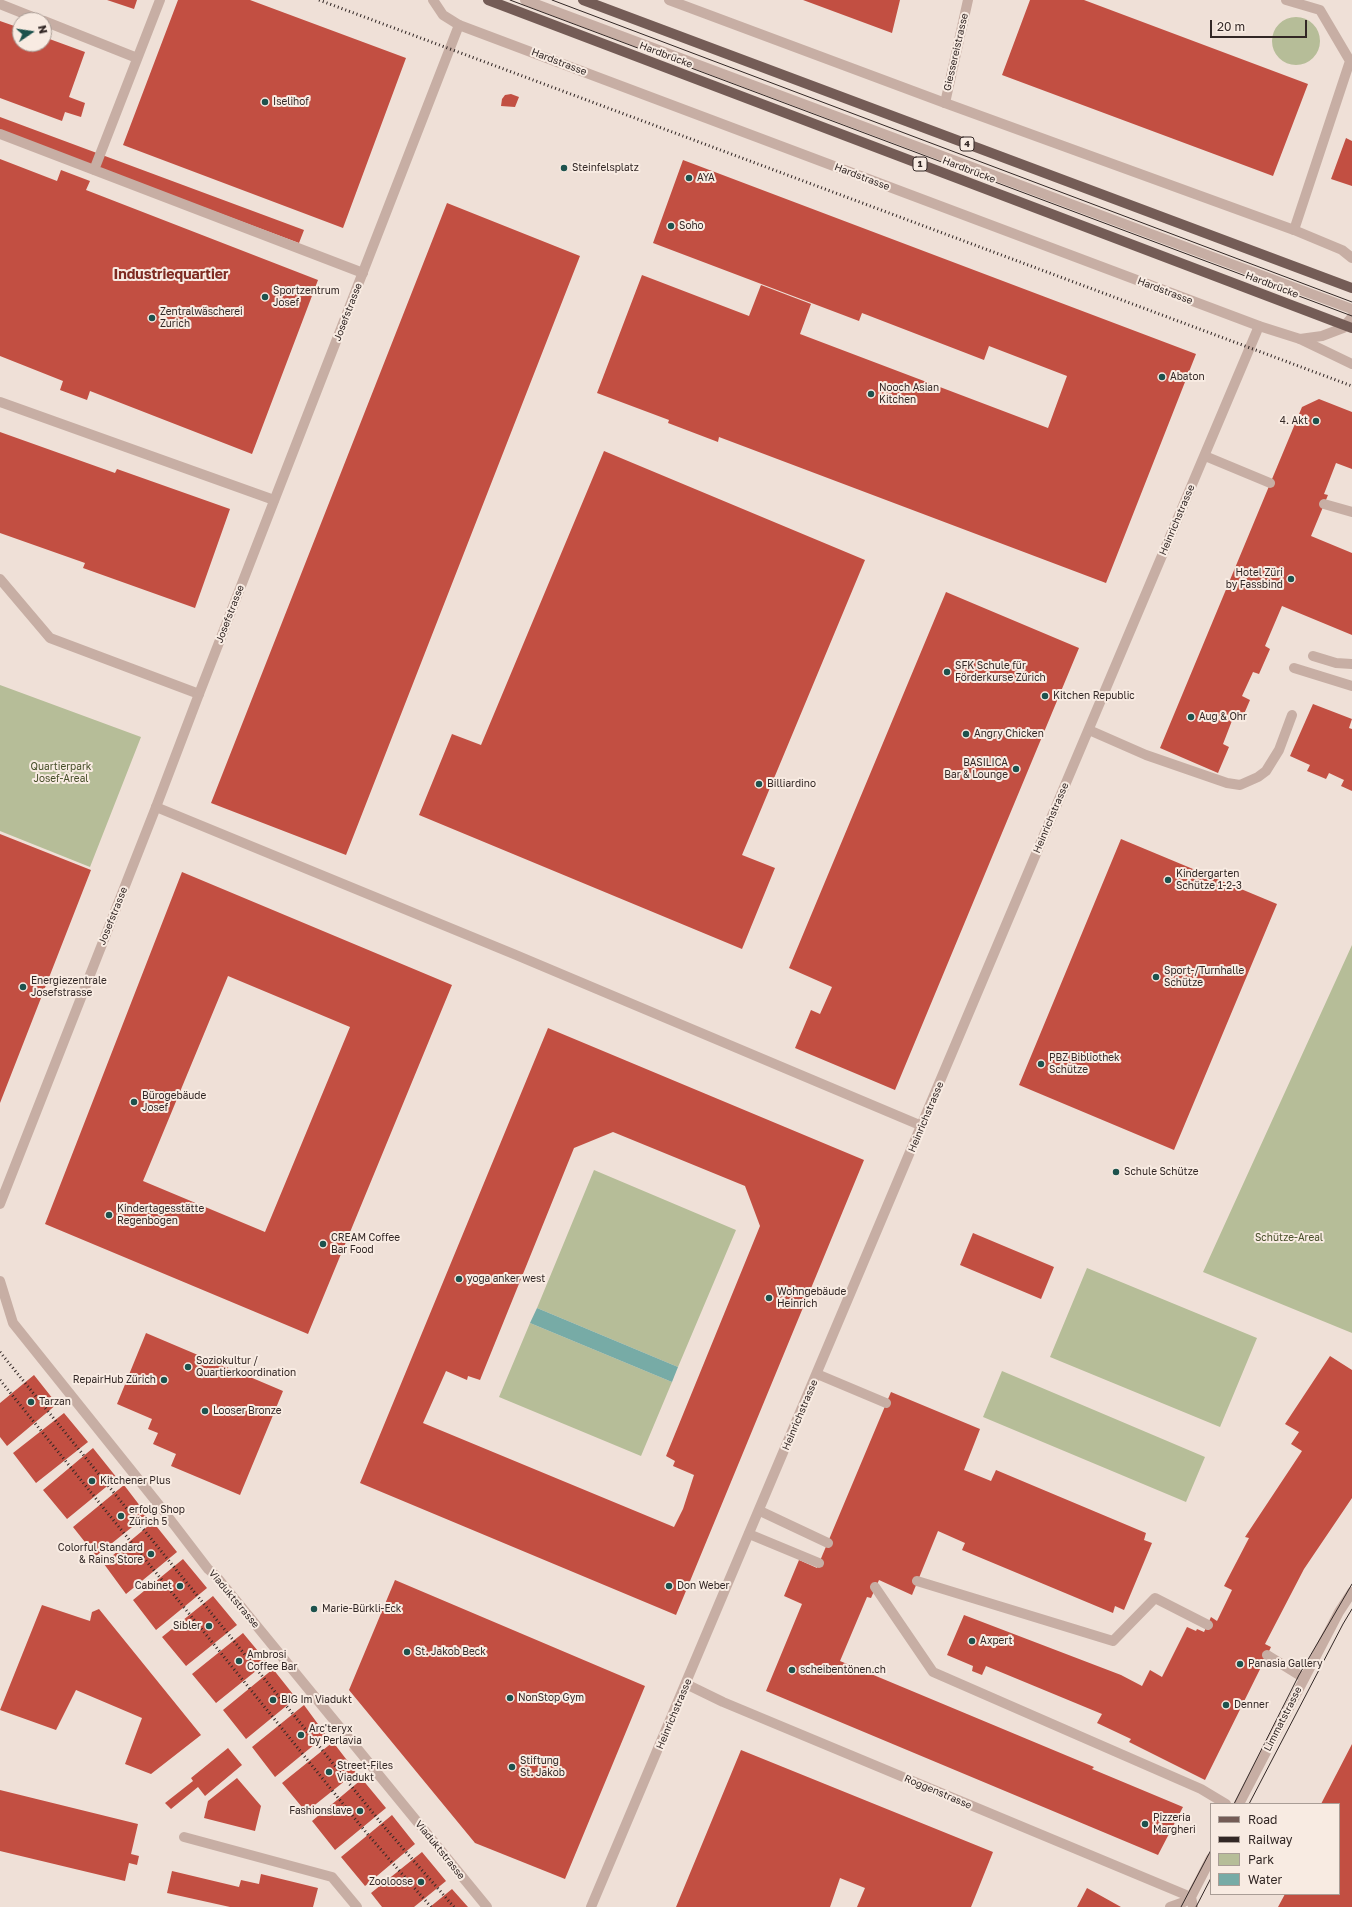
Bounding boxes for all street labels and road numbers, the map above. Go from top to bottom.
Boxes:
street label: Giessereistrasse [941,12,971,92]
street label: Hardbrücke [638,39,694,71]
street label: Hardstrasse [530,46,588,78]
road number: 4 [960,137,974,151]
street label: Hardbrücke [941,154,997,186]
road number: 1 [913,157,927,171]
street label: Hardstrasse [833,161,891,193]
street label: Hardbrücke [1244,269,1300,301]
street label: Hardstrasse [1136,275,1194,307]
street label: Josefstrasse [331,281,365,343]
street label: Heinrichstrasse [1157,483,1197,557]
street label: Josefstrasse [213,583,247,645]
street label: Heinrichstrasse [1031,781,1071,855]
street label: Josefstrasse [96,885,130,947]
street label: Heinrichstrasse [906,1080,946,1154]
street label: Heinrichstrasse [780,1378,820,1452]
street label: Viaduktstrasse [206,1567,262,1631]
street label: Heinrichstrasse [654,1677,694,1751]
street label: Limmatstrasse [1262,1685,1304,1753]
street label: Roggenstrasse [902,1772,974,1812]
street label: Viaduktstrasse [413,1818,467,1882]

